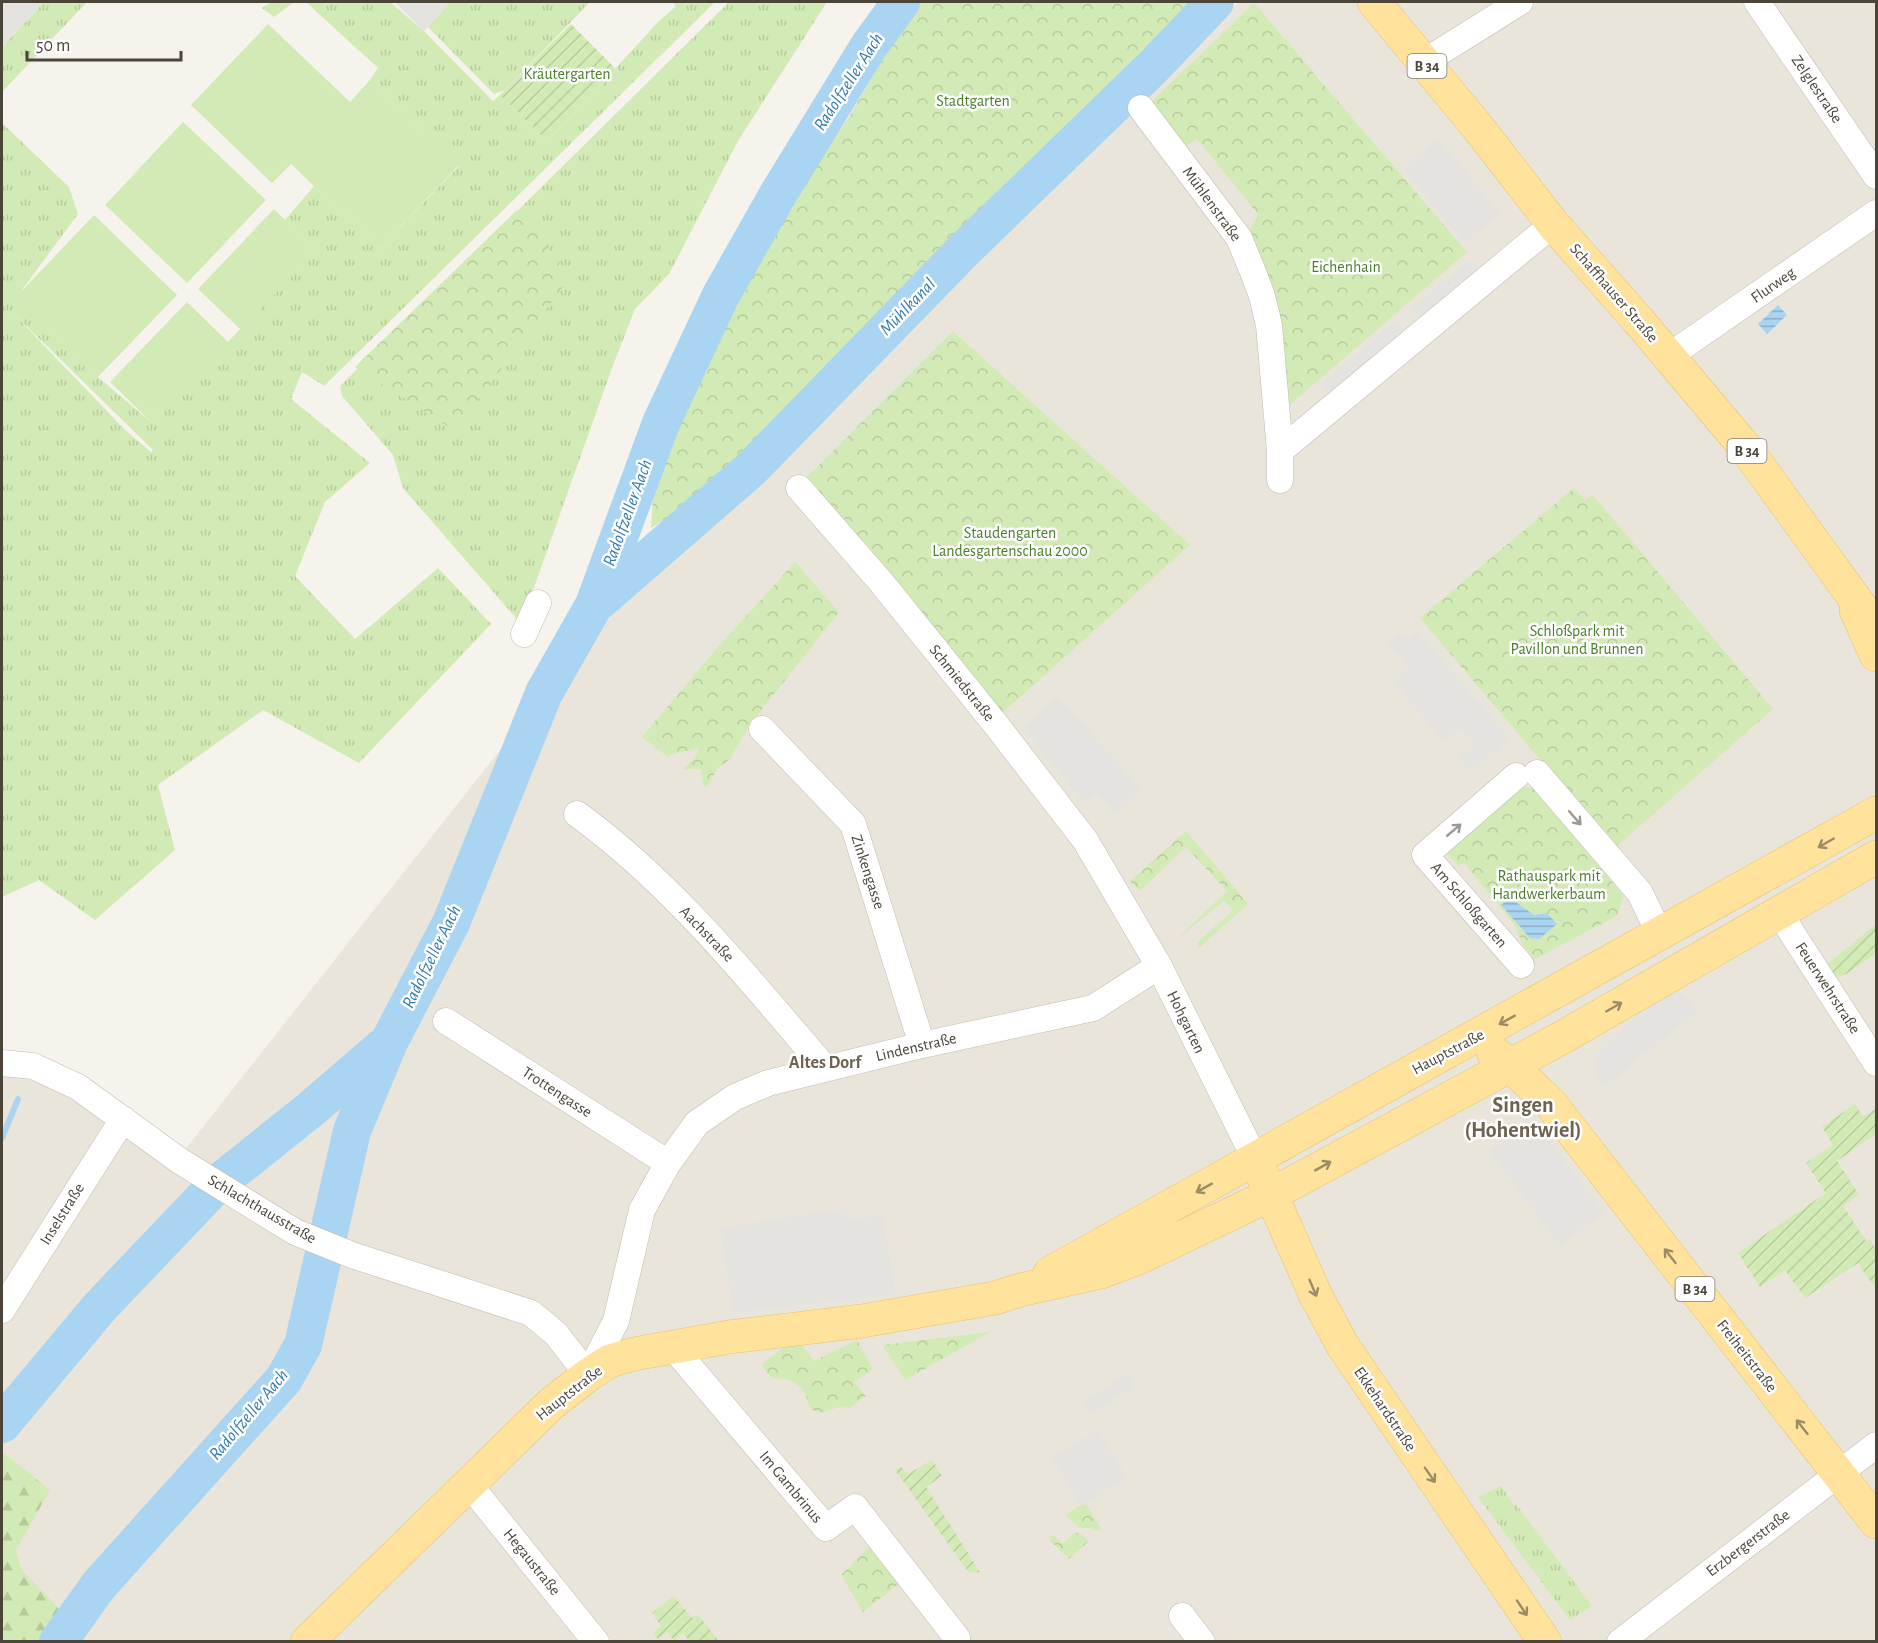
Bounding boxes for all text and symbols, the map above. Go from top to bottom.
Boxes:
scale bar [27,24,182,62]
water label: Radolfzeller Aach [811,30,887,134]
text: 50 m [36,37,70,55]
street label: Zelglestraße [1789,52,1845,126]
road number: B 34 [1408,54,1446,78]
park label: Kräutergarten [523,66,611,82]
park label: Stadtgarten [936,93,1010,109]
street label: Mühlenstraße [1180,164,1244,244]
street label: Schaffhauser Straße [1567,241,1661,345]
park label: Eichenhain [1311,259,1381,275]
street label: Flurweg [1748,264,1798,306]
water label: Mühlkanal [877,275,939,339]
road number: B 34 [1728,439,1766,463]
water label: Radolfzeller Aach [600,457,656,569]
park label: Staudengarten Landesgartenschau 2000 [932,525,1088,559]
park label: Schloßpark mit Pavillon und Brunnen [1511,623,1644,657]
street label: Schmiedstraße [926,642,998,724]
one-way arrow [1568,810,1582,825]
one-way arrow [1446,824,1462,837]
street label: Zinkengasse [848,833,888,911]
one-way arrow [1818,837,1835,849]
street label: Am Schloßgarten [1428,859,1510,951]
park label: Rathauspark mit Handwerkerbaum [1492,868,1606,902]
water label: Radolfzeller Aach [399,903,465,1011]
street label: Aachstraße [677,903,737,965]
street label: Feuerwehrstraße [1793,939,1863,1037]
street label: Hohgarten [1164,988,1208,1056]
one-way arrow [1605,1001,1622,1013]
one-way arrow [1499,1014,1516,1026]
street label: Hauptstraße [1409,1026,1487,1078]
street label: Lindenstraße [874,1030,958,1064]
district label: Altes Dorf [789,1054,863,1072]
street label: Trottengasse [519,1064,595,1120]
district label: Singen (Hohentwiel) [1464,1094,1582,1141]
one-way arrow [1314,1160,1331,1172]
street label: Schlachthausstraße [205,1172,319,1246]
street label: Inselstraße [37,1180,87,1248]
one-way arrow [1196,1182,1213,1194]
one-way arrow [1663,1249,1676,1265]
road number: B 34 [1676,1277,1714,1301]
one-way arrow [1308,1279,1319,1297]
street label: Freiheitstraße [1714,1317,1780,1395]
street label: Hauptstraße [533,1362,605,1424]
street label: Ekkehardstraße [1351,1364,1419,1454]
water label: Radolfzeller Aach [206,1366,292,1464]
one-way arrow [1796,1419,1809,1435]
street label: Im Gambrinus [756,1448,826,1526]
one-way arrow [1424,1466,1436,1483]
street label: Erzbergerstraße [1703,1506,1793,1580]
street label: Hegaustraße [500,1526,564,1598]
one-way arrow [1516,1600,1528,1616]

